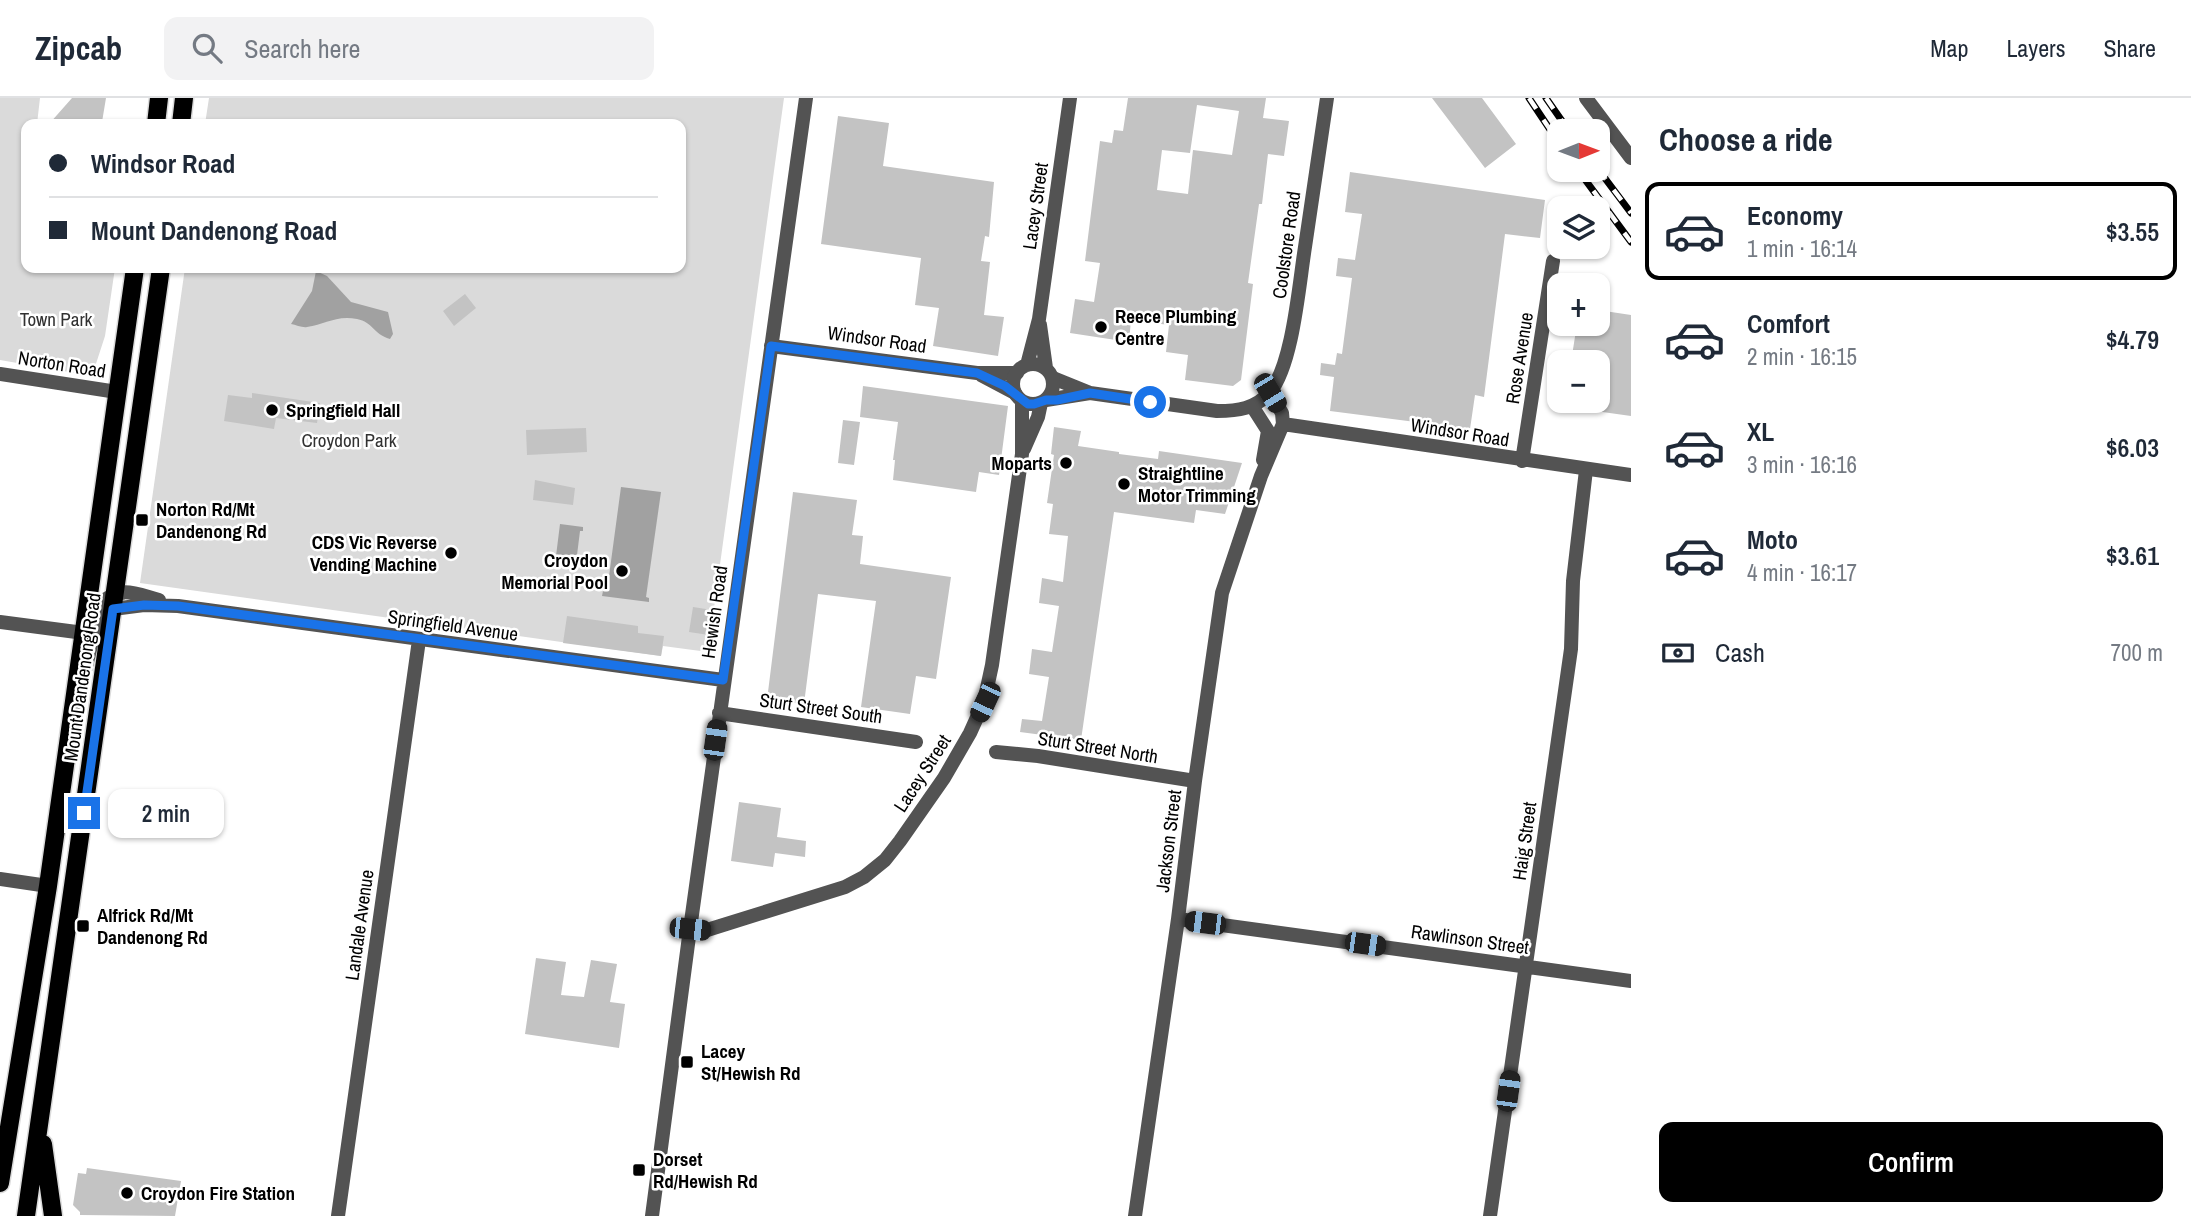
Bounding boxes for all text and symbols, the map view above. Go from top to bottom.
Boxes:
search box [164,17,654,80]
text: Zipcab [35,26,122,70]
icon: search [188,29,226,67]
text: Search here [244,31,360,66]
text: Map [1930,32,1968,64]
text: Layers [2006,32,2065,64]
text: Share [2103,32,2156,64]
text: Choose a ride [1659,118,1833,161]
north arrow [1547,119,1610,182]
map controls [1547,119,1610,413]
text: Windsor Road [91,146,235,181]
street label: Lacey Street [1016,160,1054,251]
street label: Coolstore Road [1266,190,1306,300]
button: layers [1547,196,1610,259]
text: Economy [1747,198,1843,233]
icon: car [1663,200,1726,263]
text: Mount Dandenong Road [91,213,337,248]
text: $3.55 [2106,214,2159,249]
text: 1 min · 16:14 [1747,233,1857,264]
button: + [1547,273,1610,336]
place label: Reece Plumbing Centre [1115,303,1237,351]
park label: Town Park [20,306,93,332]
text: Comfort [1747,306,1830,341]
icon: car [1663,308,1726,371]
street label: Rose Avenue [1499,310,1539,406]
street label: Windsor Road [826,319,928,359]
marker: Reece Plumbing Centre [1093,319,1109,335]
text: $4.79 [2106,322,2159,357]
text: 2 min · 16:15 [1747,341,1857,372]
street label: Norton Road [16,344,108,384]
button: − [1547,350,1610,413]
car [1251,370,1290,416]
route start [1134,386,1166,418]
place label: Springfield Hall [286,397,400,423]
marker: Springfield Hall [264,402,280,418]
street label: Windsor Road [1409,411,1511,453]
text: XL [1747,414,1774,449]
icon: car [1663,416,1726,479]
park label: Croydon Park [301,427,397,453]
text: $6.03 [2106,430,2159,465]
text: 3 min · 16:16 [1747,449,1857,480]
place label: Moparts [991,450,1052,476]
marker: Moparts [1058,455,1074,471]
place label: Straightline Motor Trimming [1138,460,1256,508]
marker: Straightline Motor Trimming [1116,476,1132,492]
place label: Norton Rd/Mt Dandenong Rd [156,496,267,544]
marker: Norton Rd/Mt Dandenong Rd [134,512,150,528]
text: Moto [1747,522,1798,557]
icon: car [1663,524,1726,587]
place label: CDS Vic Reverse Vending Machine [310,529,437,577]
text: $3.61 [2106,538,2159,573]
marker: CDS Vic Reverse Vending Machine [443,545,459,561]
place label: Croydon Memorial Pool [502,547,608,595]
text: 4 min · 16:17 [1747,557,1857,588]
marker: Croydon Memorial Pool [614,563,630,579]
street label: Hewish Road [695,564,733,660]
street label: Mount Dandenong Road [57,591,107,763]
street label: Springfield Avenue [386,603,520,647]
icon: cash [1659,634,1697,672]
text: Cash [1715,635,1765,670]
text: 700 m [2111,637,2163,668]
car [967,679,1004,725]
street label: Sturt Street South [758,687,884,729]
car [702,718,729,762]
street label: Sturt Street North [1036,725,1160,769]
street label: Lacey Street [887,729,957,817]
callout: 2 min [108,788,224,838]
street label: Jackson Street [1149,788,1187,894]
route end [68,797,100,829]
text: 2 min [142,798,190,829]
street label: Haig Street [1506,800,1542,882]
street label: Landale Avenue [338,868,380,982]
place label: Alfrick Rd/Mt Dandenong Rd [97,902,208,950]
car [1183,910,1228,936]
car [669,916,712,942]
marker: Alfrick Rd/Mt Dandenong Rd [75,918,91,934]
street label: Rawlinson Street [1409,918,1531,960]
car [1343,931,1388,957]
place label: Lacey St/Hewish Rd [701,1038,801,1086]
marker: Lacey St/Hewish Rd [679,1054,695,1070]
car [1495,1069,1522,1113]
button: Confirm [1659,1122,2163,1202]
place label: Dorset Rd/Hewish Rd [653,1146,758,1194]
marker: Dorset Rd/Hewish Rd [631,1162,647,1178]
place label: Croydon Fire Station [141,1180,295,1206]
marker: Croydon Fire Station [119,1185,135,1201]

